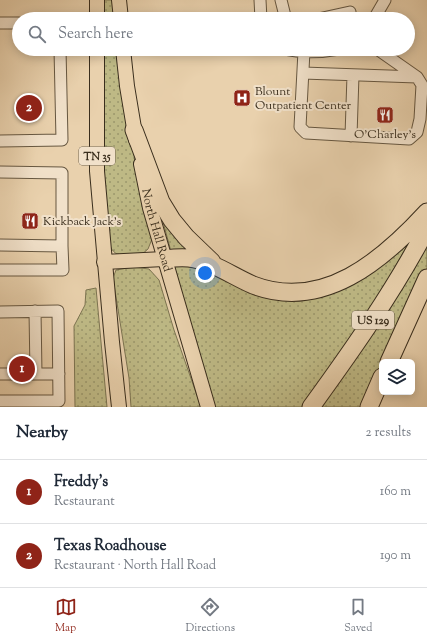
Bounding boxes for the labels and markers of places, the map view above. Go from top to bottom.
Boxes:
place label: Blount Outpatient Center [255,83,352,115]
hospital icon: Blount Outpatient Center [232,88,252,108]
pin: 2 [16,93,42,123]
restaurant icon: O'Charley's [375,105,395,125]
place label: O'Charley's [354,126,416,144]
restaurant icon: Kickback Jack's [20,211,40,231]
place label: Kickback Jack's [43,213,122,231]
pin: 1 [9,354,35,384]

